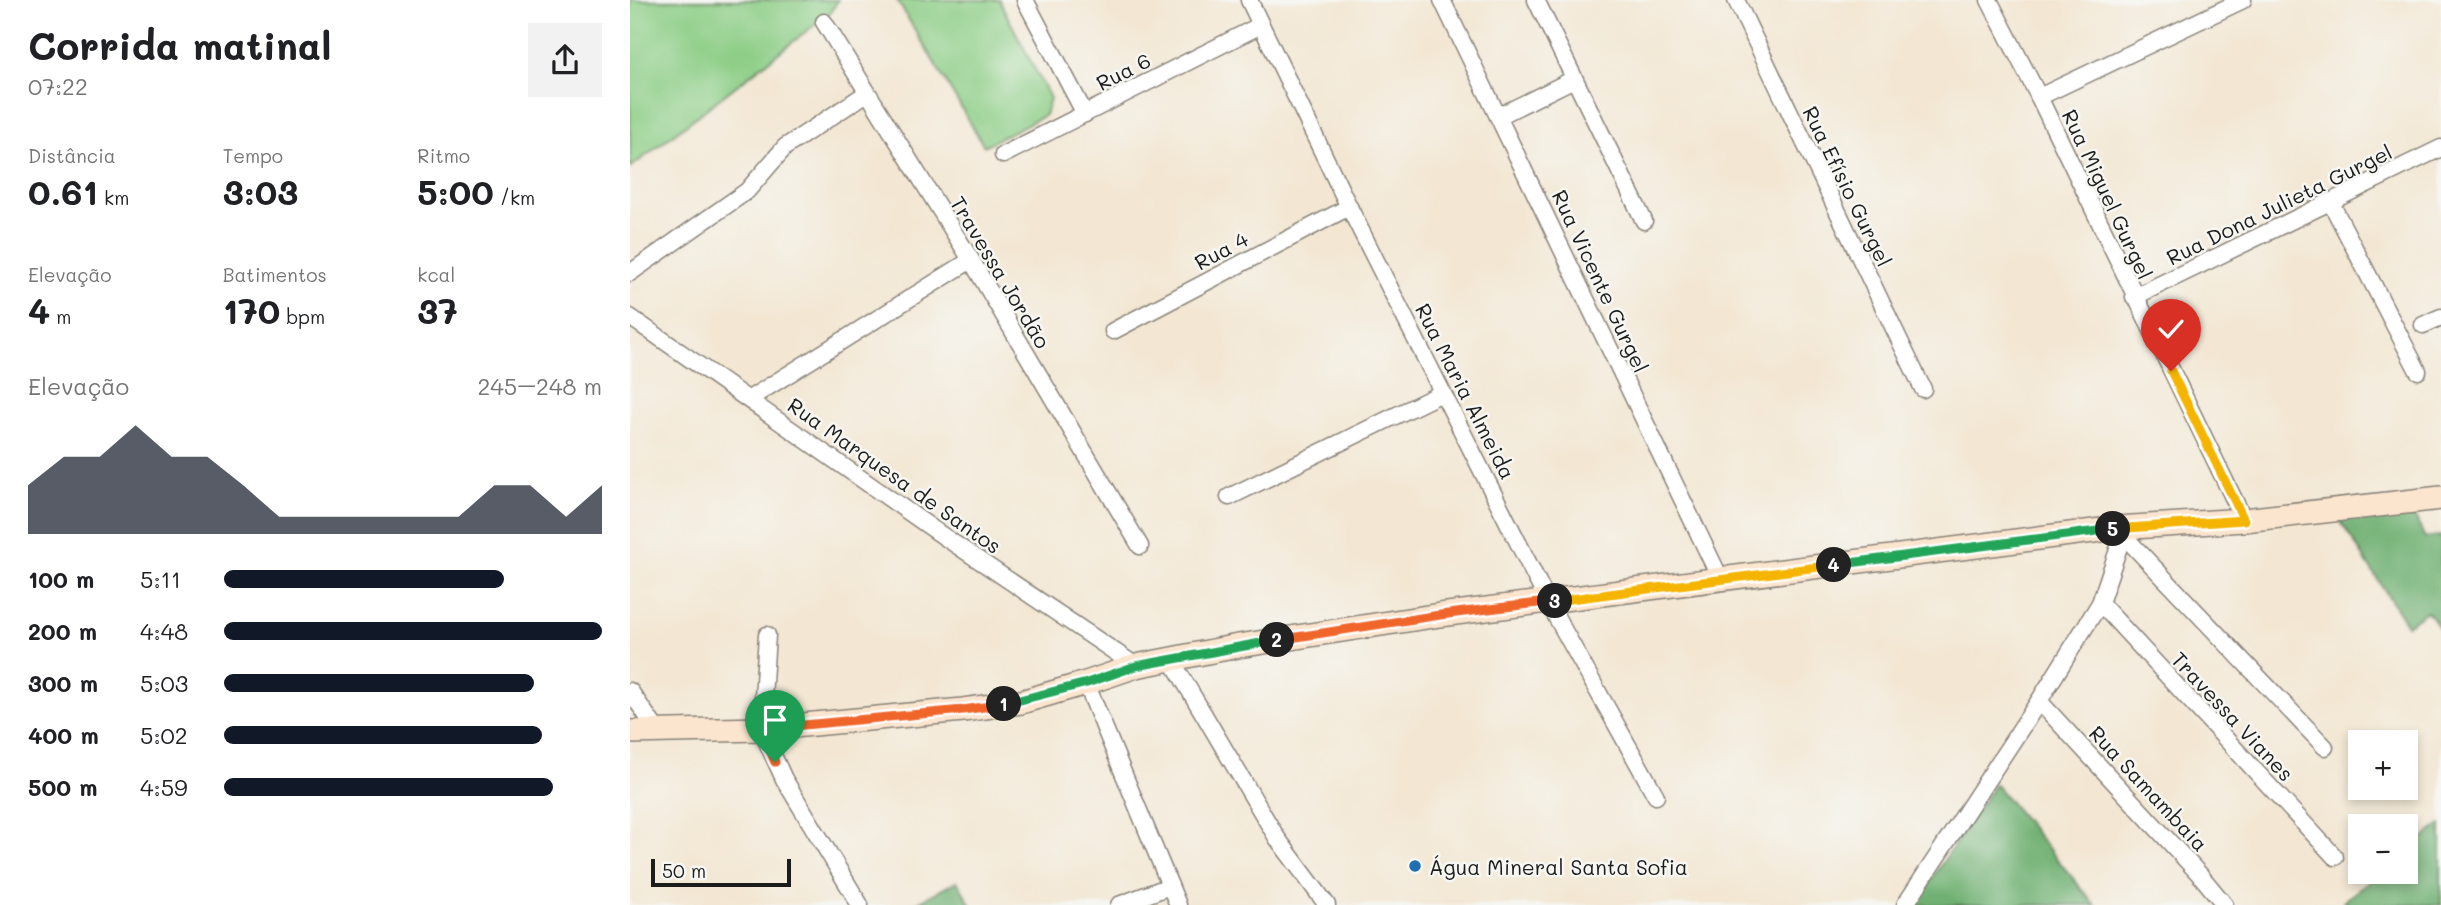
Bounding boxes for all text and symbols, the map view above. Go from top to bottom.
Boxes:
text: Corrida matinal [28,20,331,70]
button: share [528,23,602,97]
street label: Rua 6 [1091,46,1155,96]
text: 07:22 [28,71,88,101]
street label: Rua Efísio Gurgel [1797,101,1899,271]
street label: Rua Miguel Gurgel [2057,105,2159,283]
street label: Rua Dona Julieta Gurgel [2162,138,2396,270]
text: Distância [28,143,116,168]
text: Tempo [223,143,283,168]
text: Ritmo [417,143,470,168]
text: 0.61 [28,168,98,214]
text: 3:03 [223,168,298,214]
text: 5:00 [417,168,494,214]
text: km [98,185,129,210]
text: /km [494,185,535,210]
street label: Rua Vicente Gurgel [1547,185,1655,377]
street label: Travessa Jordão [945,191,1057,353]
street label: Rua 4 [1189,224,1253,275]
text: Elevação [28,262,112,287]
text: Batimentos [223,262,327,287]
text: kcal [417,262,455,287]
text: 4 [28,287,50,333]
text: 170 [223,287,280,333]
text: 37 [417,287,458,333]
street label: Rua Maria Almeida [1410,299,1522,483]
pin [2141,299,2201,371]
text: m [50,304,71,329]
text: bpm [280,304,325,329]
icon: check [2152,310,2190,348]
text: Elevação [28,371,129,401]
text: 245–248 m [478,371,602,401]
street label: Rua Marquesa de Santos [783,391,1007,559]
pin: 5 [2096,512,2130,546]
text: 5 [2107,516,2118,541]
pin: 4 [1816,548,1852,582]
text: 4 [1827,552,1840,577]
text: 100 m [28,564,94,594]
text: 5:11 [140,564,181,594]
pin: 3 [1538,584,1572,618]
text: 3 [1549,588,1560,613]
text: 200 m [28,616,97,646]
text: 4:48 [140,616,188,646]
pin: 2 [1260,622,1294,658]
text: 2 [1271,627,1282,652]
street label: Travessa Vianes [2166,646,2300,786]
text: 300 m [28,668,98,698]
text: 5:03 [140,668,188,698]
pin: 1 [986,686,1022,722]
pin [745,690,805,762]
text: 1 [999,691,1008,716]
icon: arrive [756,701,794,739]
street label: Rua Samambaia [2084,719,2214,857]
text: 400 m [28,720,99,750]
text: 5:02 [140,720,188,750]
map controls [2348,730,2418,884]
button: + [2348,730,2418,800]
text: 500 m [28,772,98,802]
text: 4:59 [140,772,188,802]
button: − [2348,814,2418,884]
place label: Água Mineral Santa Sofia [1429,853,1688,880]
scale bar [651,856,791,888]
text: 50 m [662,858,706,883]
marker: Água Mineral Santa Sofia [1407,858,1423,874]

